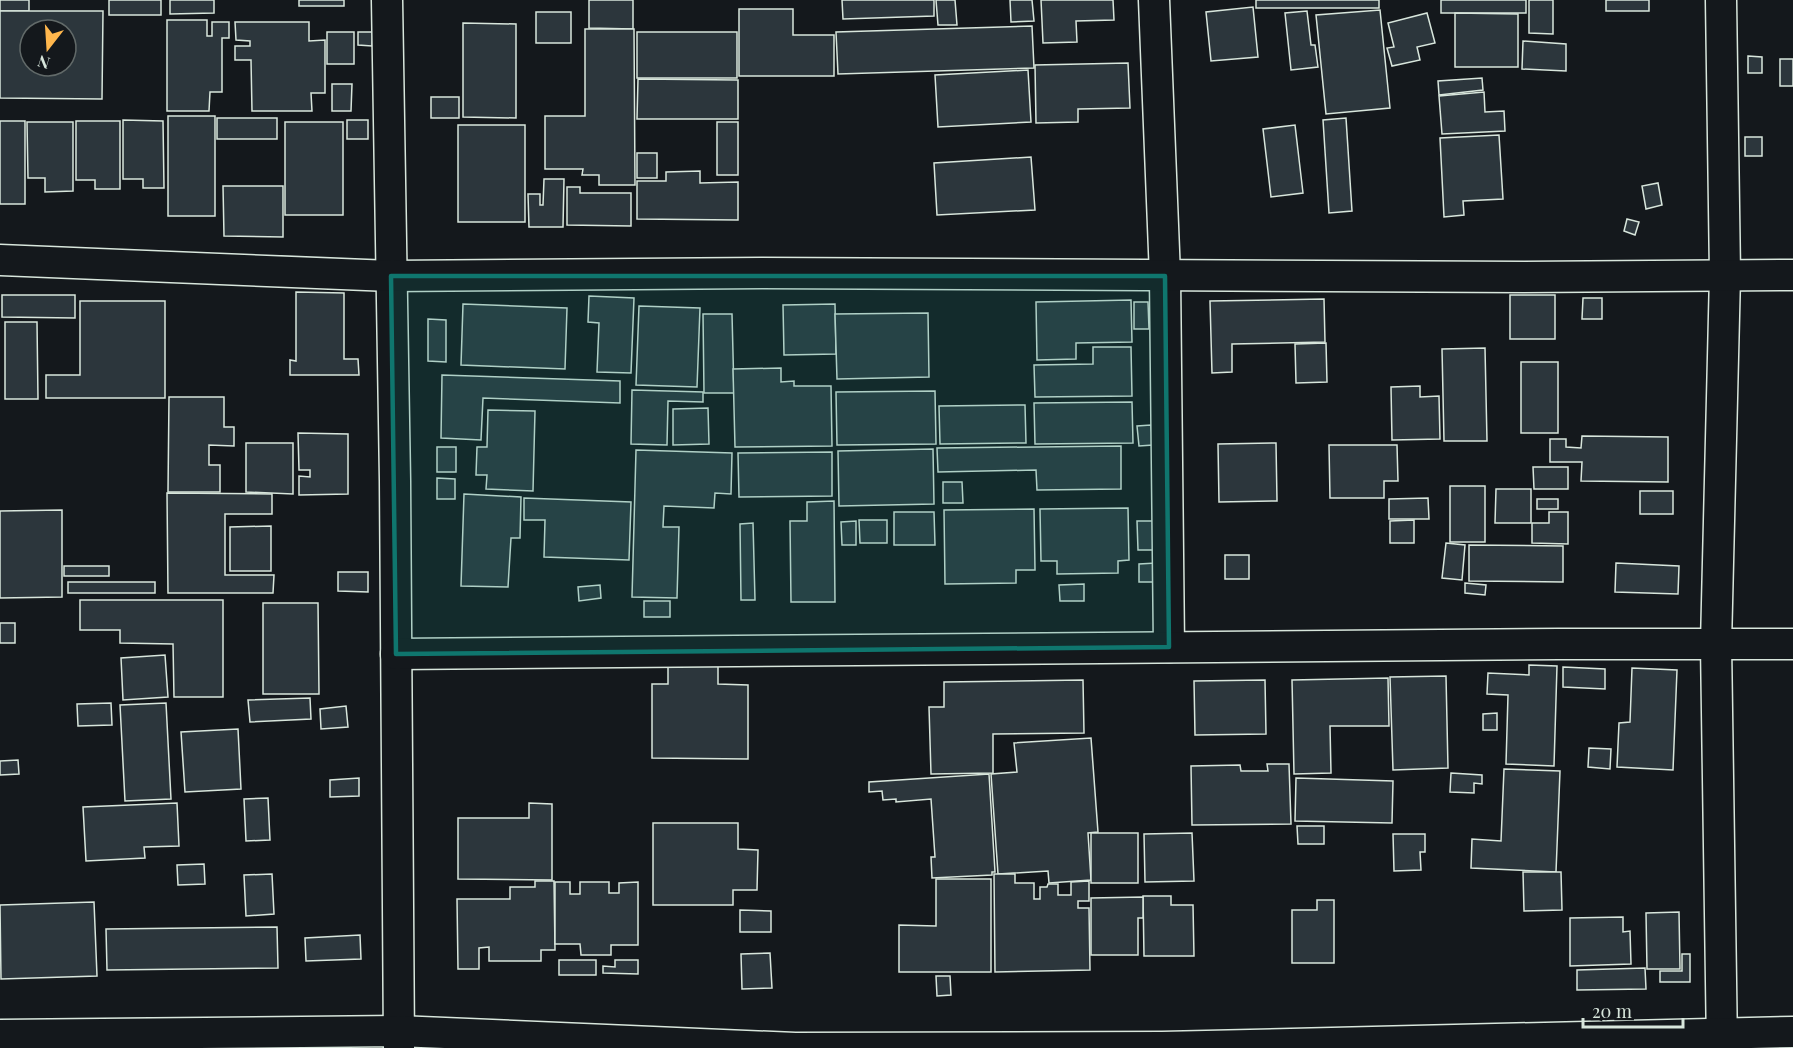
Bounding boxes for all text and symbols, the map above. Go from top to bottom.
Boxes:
north arrow [18,18,78,78]
text: N [34,51,52,75]
scale bar [1583,991,1684,1029]
text: 20 m [1592,999,1632,1023]

